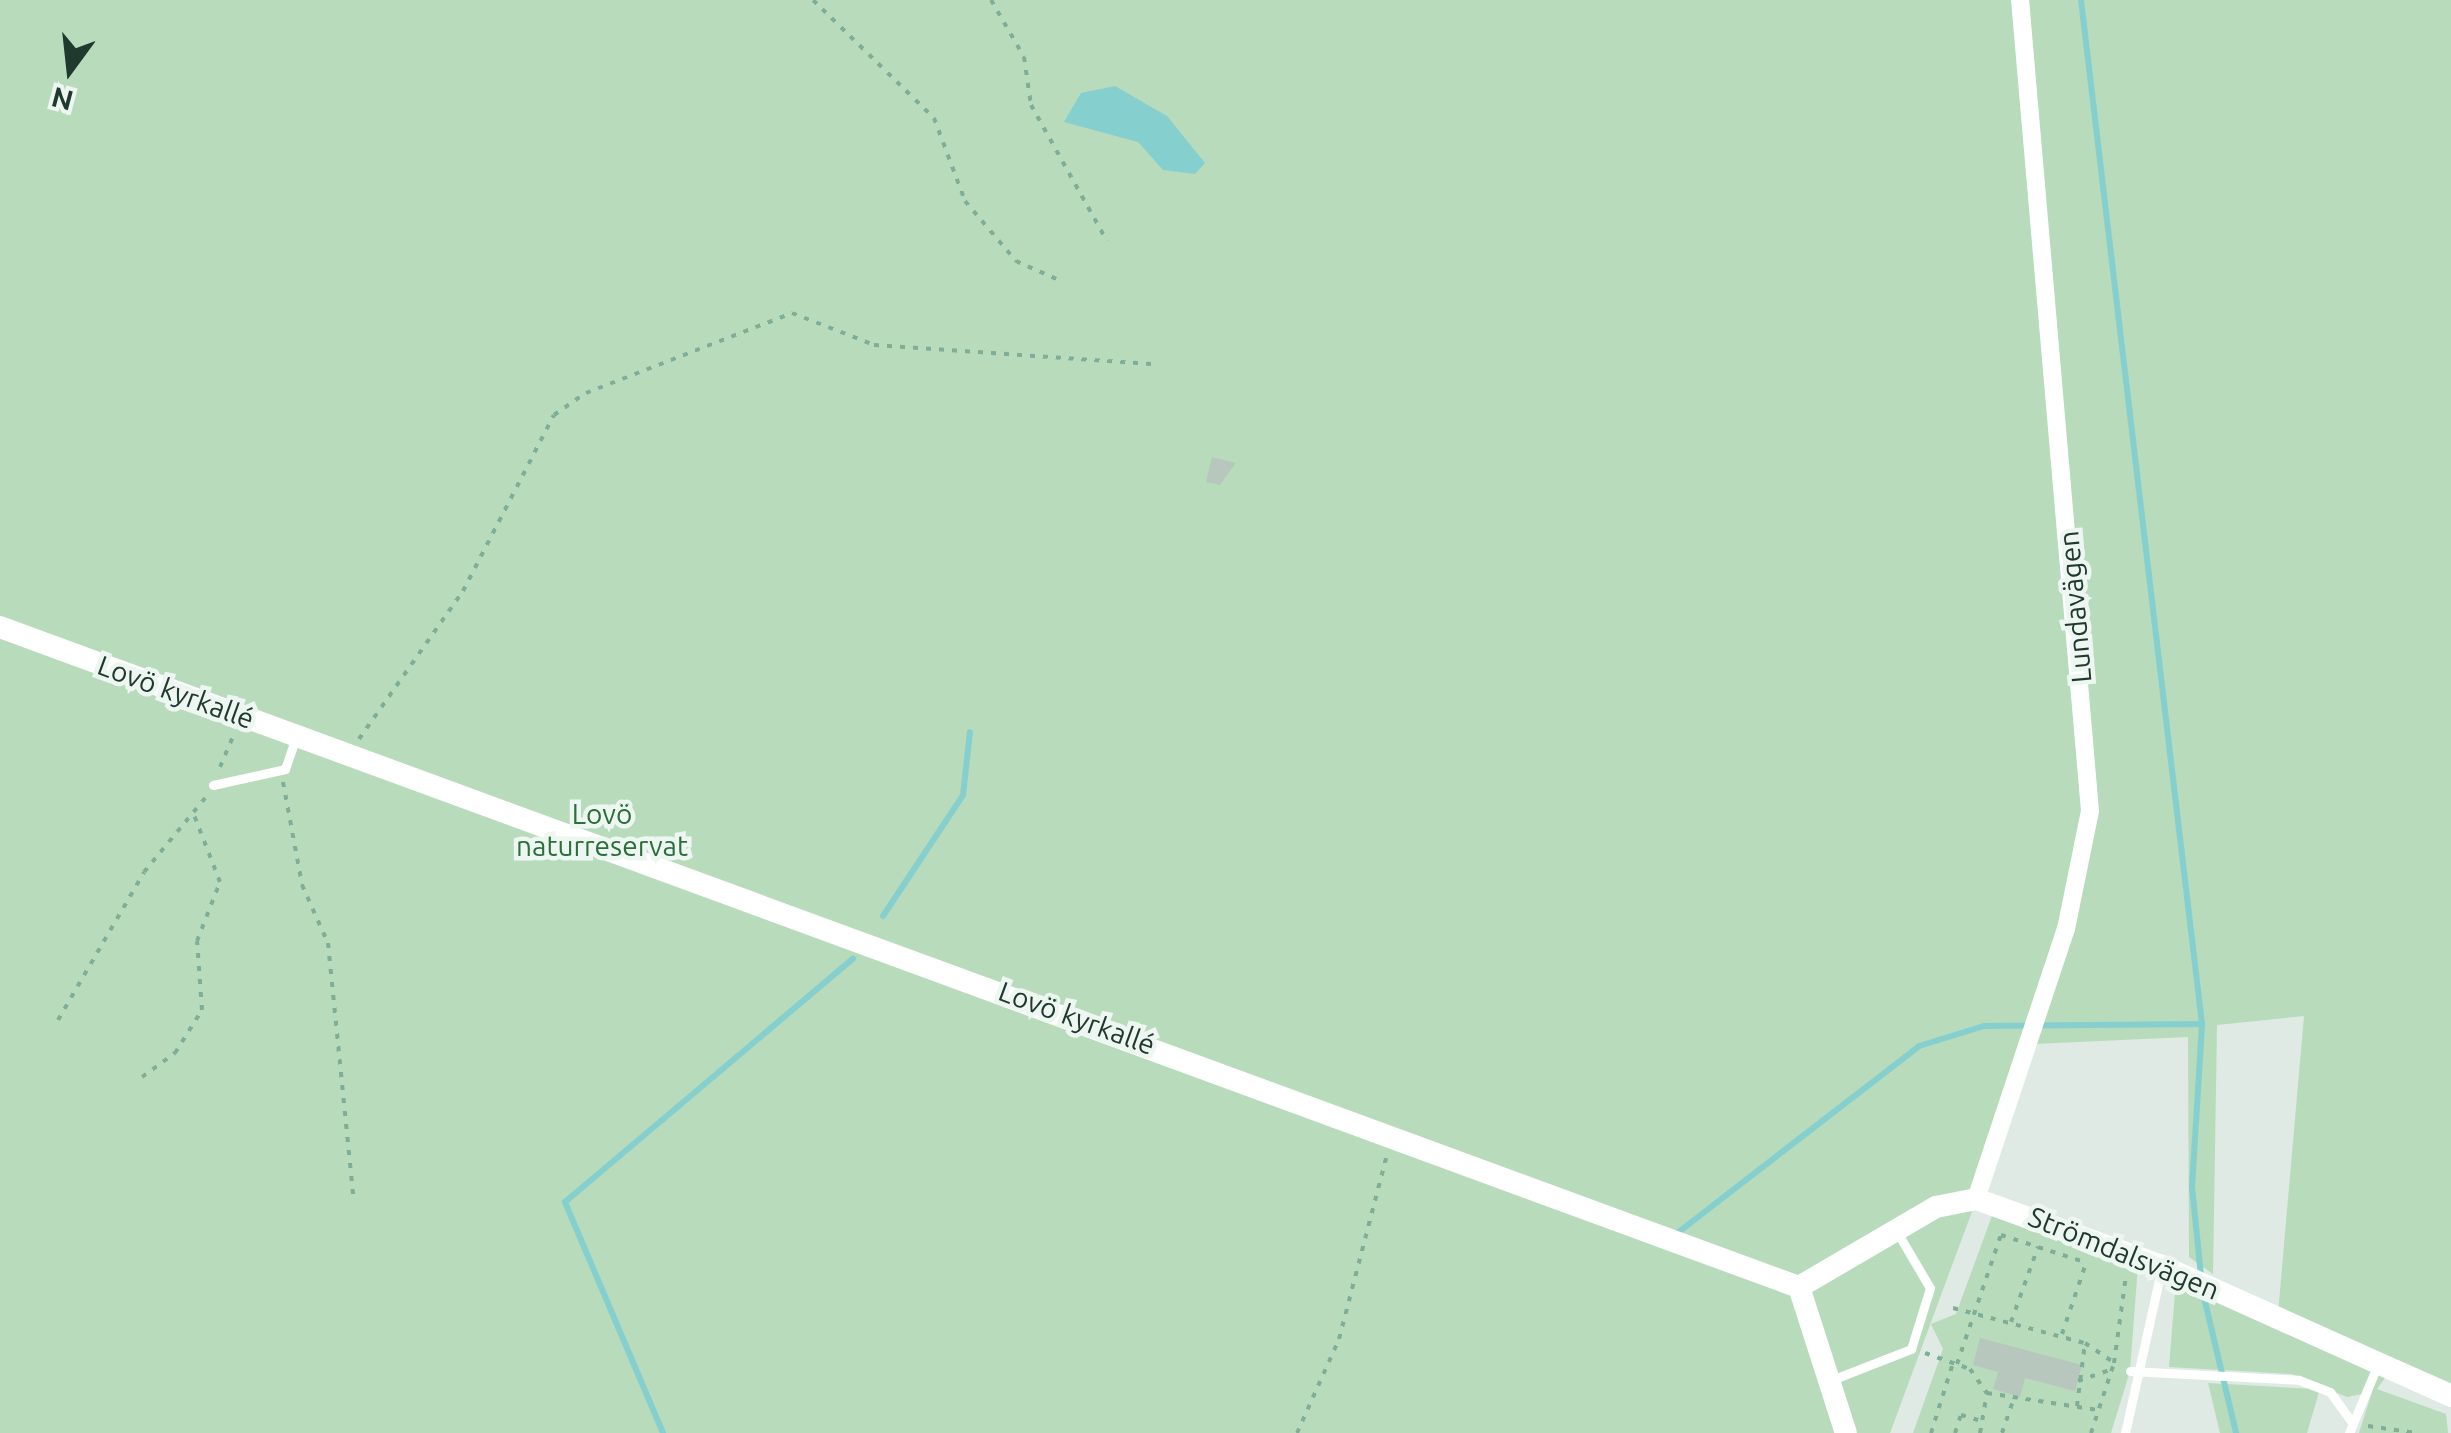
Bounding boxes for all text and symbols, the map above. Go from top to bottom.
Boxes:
north arrow [20,20,120,120]
text: N [48,82,76,117]
street label: Lundavägen [2052,530,2098,684]
street label: Lovö kyrkallé [93,648,259,736]
park label: Lovö naturreservat [516,797,688,863]
street label: Lovö kyrkallé [994,974,1160,1062]
street label: Strömdalsvägen [2024,1199,2224,1307]

